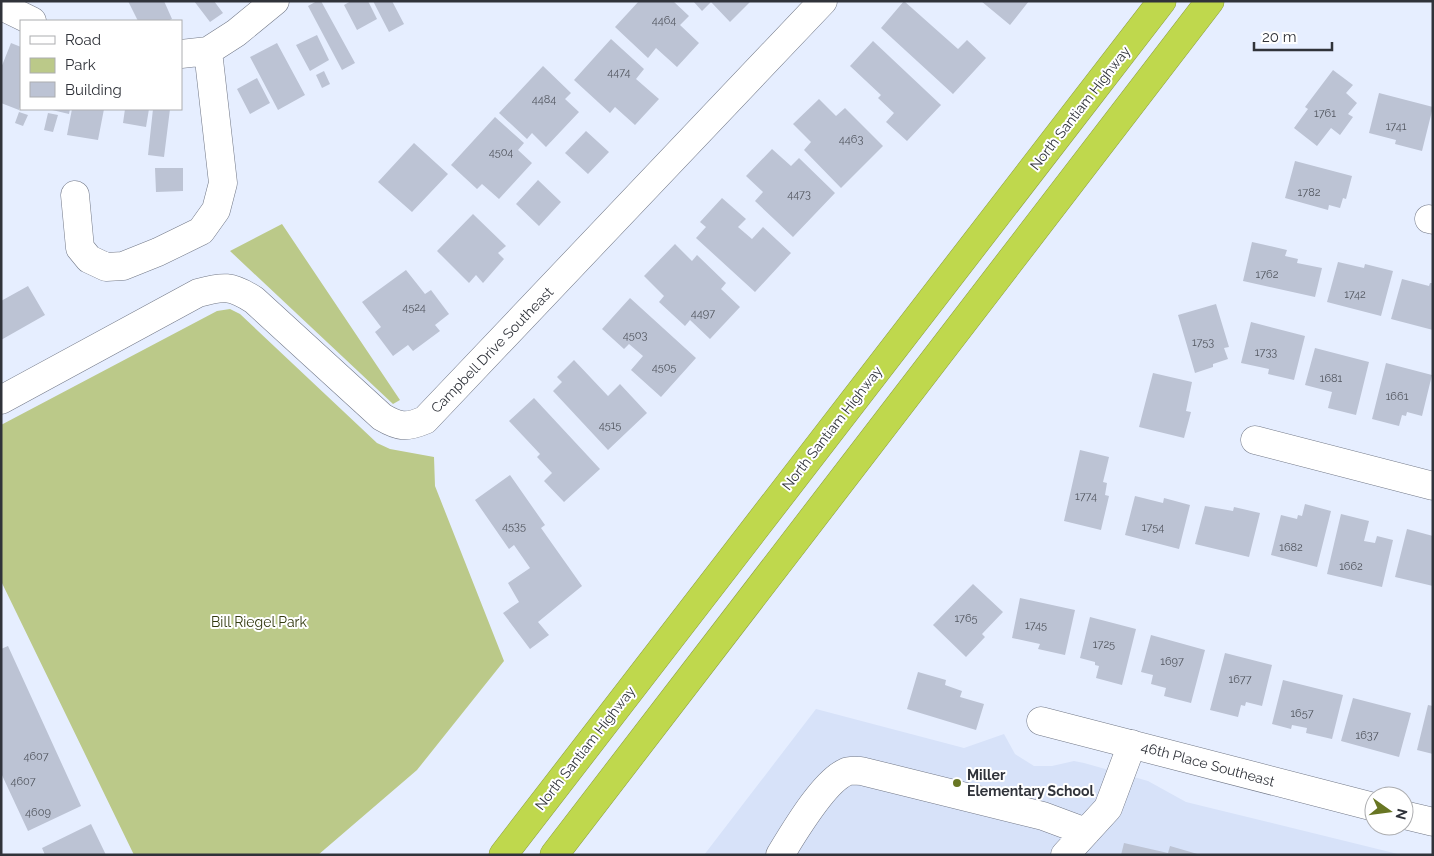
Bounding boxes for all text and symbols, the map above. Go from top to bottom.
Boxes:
house number: 4464 [652,14,676,27]
legend [20,20,182,110]
scale bar [1254,20,1332,52]
text: 20 m [1262,28,1297,46]
text: Road [65,31,101,49]
street label: North Santiam Highway [1027,43,1134,173]
text: Park [65,56,96,74]
house number: 4474 [607,66,631,79]
text: Building [65,81,122,99]
house number: 4484 [532,93,556,106]
house number: 1761 [1314,107,1336,120]
house number: 1741 [1386,120,1407,133]
house number: 4463 [839,133,863,146]
house number: 4504 [489,146,513,159]
house number: 1782 [1298,186,1321,199]
house number: 4473 [787,188,811,201]
house number: 1762 [1256,268,1279,281]
street label: Campbell Drive Southeast [428,284,557,416]
house number: 1742 [1344,288,1366,301]
house number: 4524 [402,301,426,314]
house number: 4497 [691,307,715,320]
house number: 4503 [623,329,647,342]
house number: 1753 [1192,336,1214,349]
house number: 1733 [1255,346,1277,359]
house number: 4505 [652,361,676,374]
street label: North Santiam Highway [779,363,886,493]
house number: 1681 [1320,372,1343,385]
house number: 1661 [1386,390,1409,403]
house number: 4515 [599,419,621,432]
house number: 1774 [1075,490,1097,503]
house number: 4535 [502,520,526,533]
house number: 1754 [1142,521,1164,534]
house number: 1682 [1279,541,1303,554]
house number: 1662 [1339,560,1363,573]
house number: 1765 [954,612,978,625]
park label: Bill Riegel Park [211,614,308,630]
house number: 1745 [1025,619,1047,632]
house number: 1725 [1093,638,1115,651]
house number: 1697 [1160,655,1184,668]
house number: 1677 [1228,673,1252,686]
street label: North Santiam Highway [532,683,639,813]
house number: 1657 [1290,707,1314,720]
house number: 1637 [1355,729,1379,742]
street label: 46th Place Southeast [1140,738,1277,790]
house number: 4607 [23,750,49,763]
place label: Miller Elementary School [967,767,1095,799]
house number: 4607 [10,775,36,788]
marker: Miller Elementary School [951,777,963,789]
north arrow [1364,786,1414,836]
house number: 4609 [25,806,51,819]
text: N [1393,807,1411,821]

